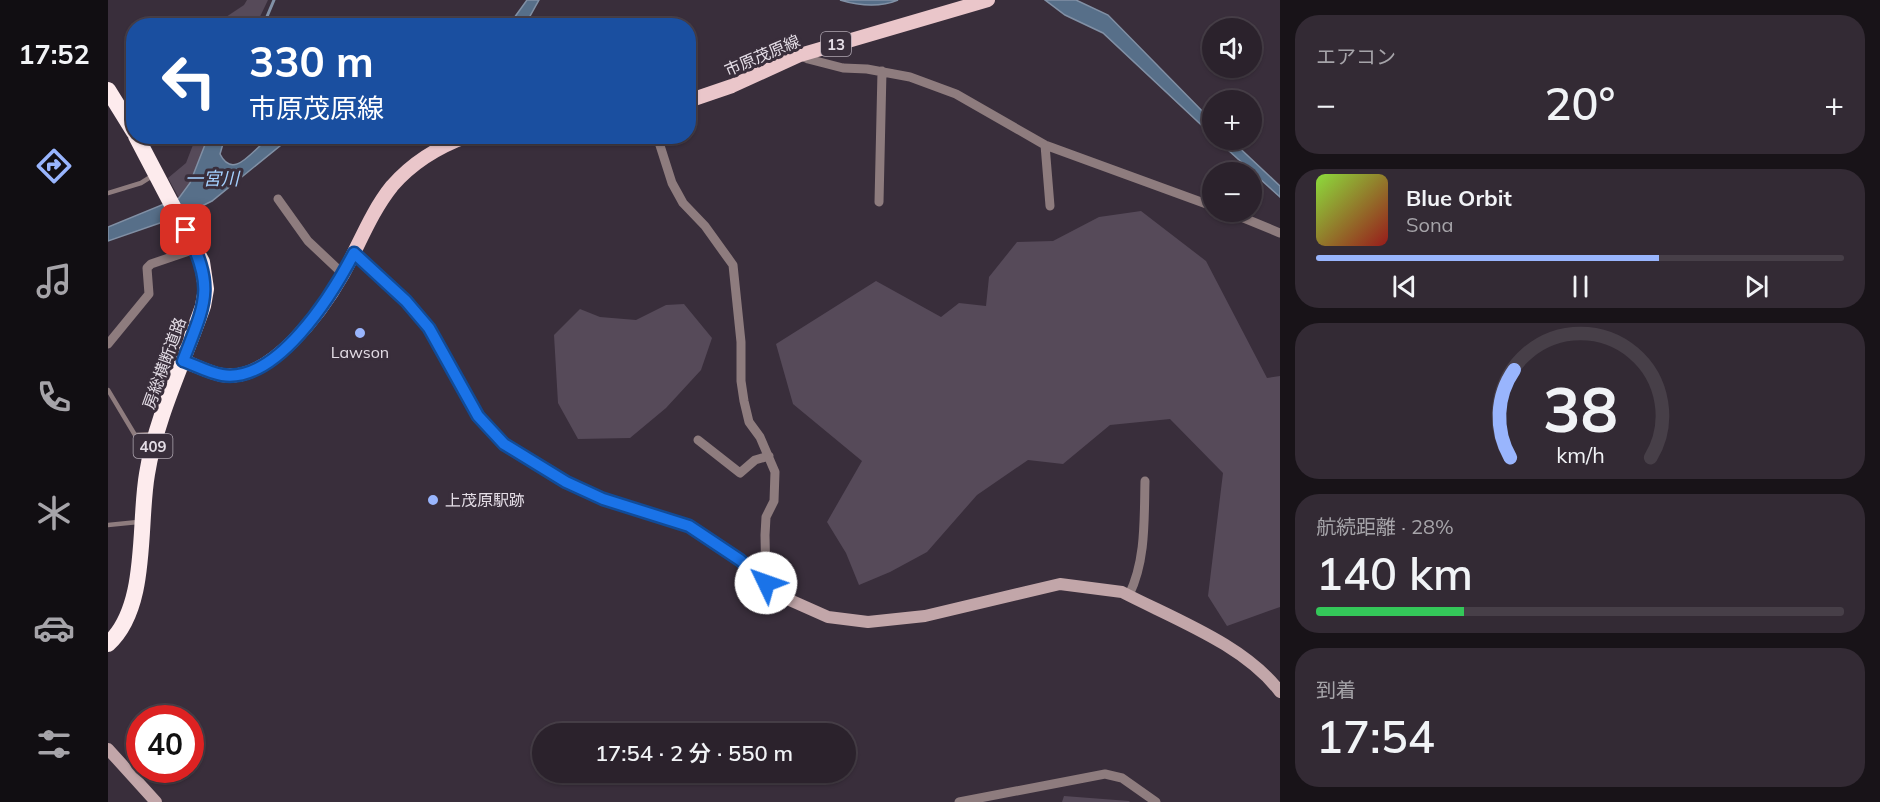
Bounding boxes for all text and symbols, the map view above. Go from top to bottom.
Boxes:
map controls [1202,18,1262,222]
button: sound [1202,18,1262,78]
street label: 市原茂原線 [721,30,803,80]
road number: 13 [821,32,851,56]
text: 330 m [249,35,374,88]
text: 17:52 [18,37,90,71]
icon: left [150,42,228,120]
text: エアコン [1316,44,1396,69]
text: 20° [1545,75,1615,131]
text: − [1316,83,1336,124]
text: + [1824,83,1844,124]
button: + [1202,90,1262,150]
text: 市原茂原線 [249,91,384,125]
icon: directions [33,145,75,187]
button: − [1202,162,1262,222]
water label: 一宮川 [185,167,241,190]
text: Blue Orbit [1406,184,1512,212]
pin [160,204,211,255]
text: Sona [1406,212,1454,237]
icon: arrive [169,213,202,246]
icon: music [33,260,75,302]
icon: previous [1388,270,1421,303]
icon: pause [1564,270,1597,303]
icon: next [1740,270,1773,303]
street label: 房総横断道路 [138,314,190,412]
marker: Lawson [353,326,367,340]
place label: Lawson [331,342,389,362]
text: 38 [1543,369,1617,448]
icon: phone [33,376,75,418]
road number: 409 [134,434,172,458]
text: km/h [1556,441,1604,468]
place label: 上茂原駅跡 [445,490,525,510]
icon: climate [33,492,75,534]
marker: 上茂原駅跡 [426,493,440,507]
text: 航続距離 · 28% [1316,514,1454,539]
text: 140 km [1316,545,1473,601]
position arrow [734,551,798,615]
icon: car [33,607,75,649]
text: 到着 [1316,677,1356,702]
speed limit sign: 40 [126,705,204,783]
text: 17:54 [1316,708,1435,764]
icon: filters [33,723,75,765]
text: 17:54 · 2 分 · 550 m [595,739,793,767]

